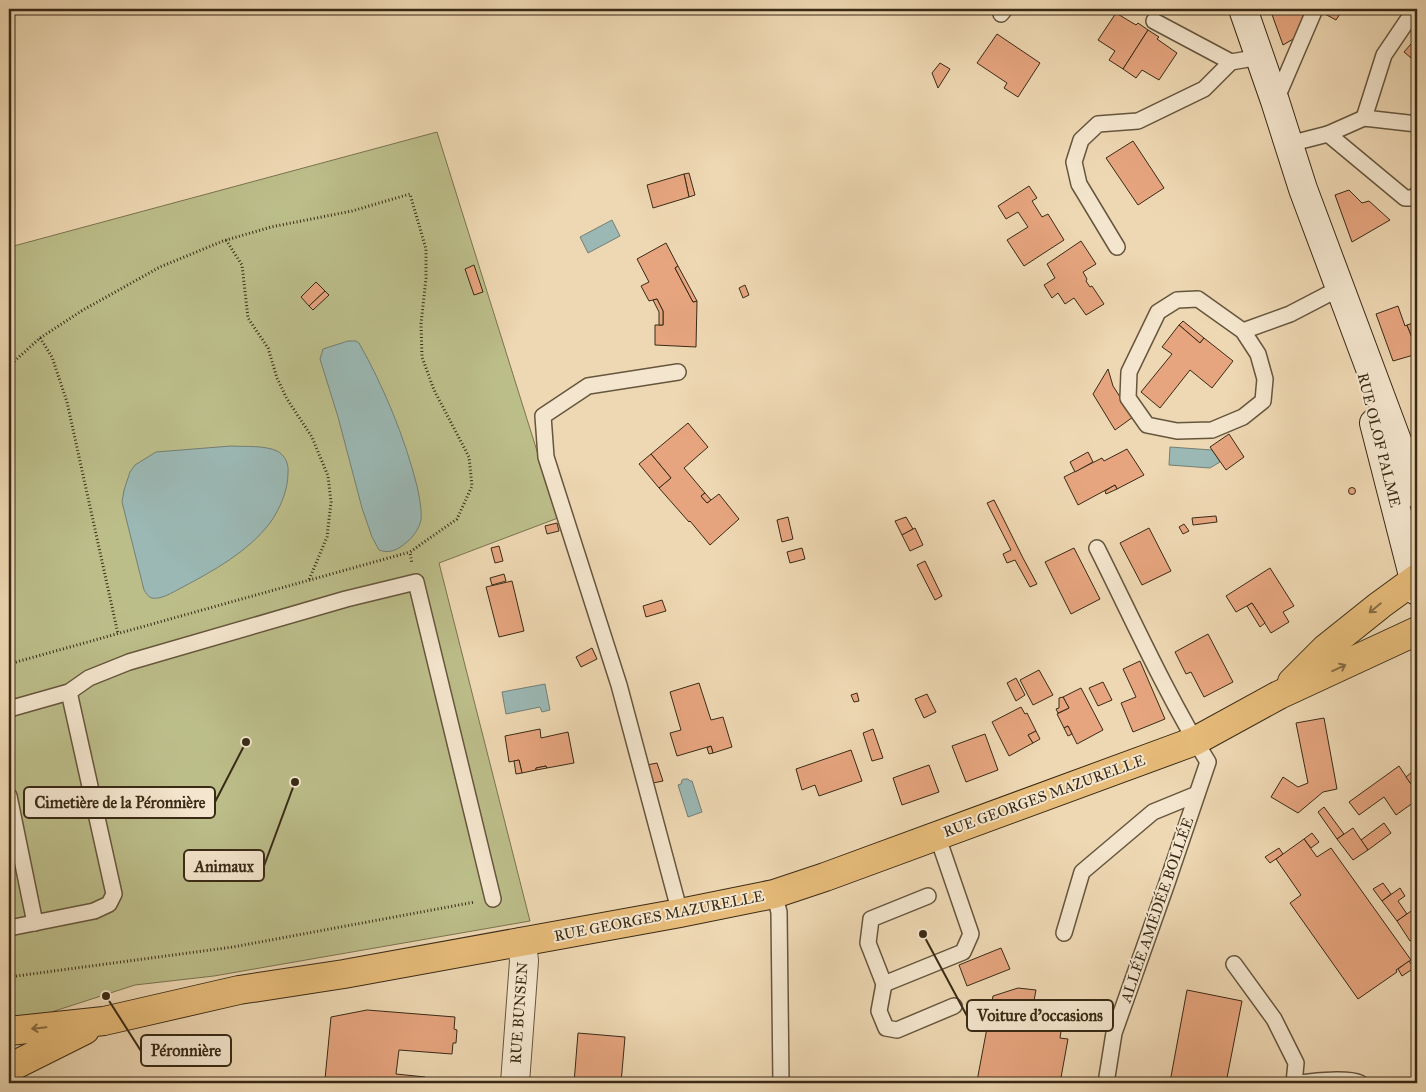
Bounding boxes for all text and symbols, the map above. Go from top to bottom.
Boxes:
street label: RUE OLOF PALME [1354,371,1404,509]
one-way arrow [1369,603,1382,614]
one-way arrow [1331,662,1346,672]
street label: RUE GEORGES MAZURELLE [941,751,1148,841]
callout: Cimetière de la Péronnière [24,787,215,818]
text: Cimetière de la Péronnière [34,793,206,812]
street label: ALLÉE AMÉDÉE BOLLÉE [1116,815,1197,1006]
callout: Animaux [184,850,264,881]
text: Animaux [193,857,255,876]
street label: RUE GEORGES MAZURELLE [552,887,766,945]
street label: RUE BUNSEN [506,961,532,1065]
callout: Voiture d'occasions [967,1000,1113,1031]
text: Voiture d'occasions [976,1006,1103,1025]
one-way arrow [31,1023,47,1033]
callout: Péronnière [141,1035,231,1066]
text: Péronnière [151,1041,222,1060]

